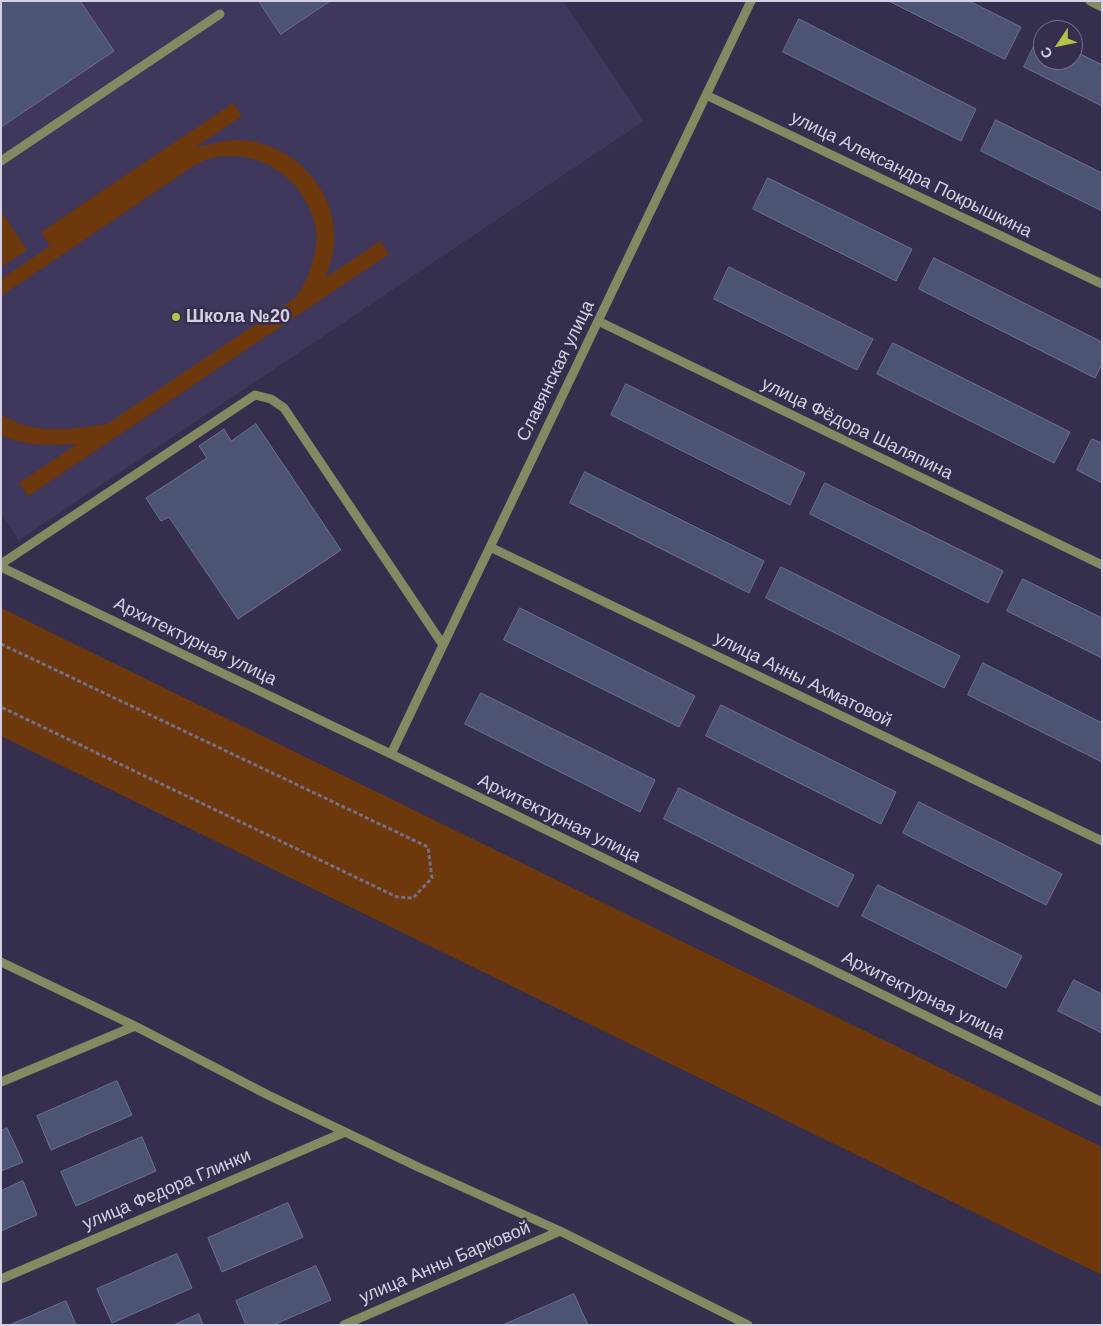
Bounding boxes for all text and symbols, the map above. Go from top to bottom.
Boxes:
north arrow [1033,20,1083,70]
text: С [1037,44,1056,61]
street label: улица Александра Покрышкина [787,107,1035,243]
street label: Славянская улица [513,297,599,445]
place label: Школа №20 [186,306,290,328]
marker: Школа №20 [170,311,182,323]
street label: улица Фёдора Шаляпина [758,373,956,485]
street label: Архитектурная улица [110,593,280,691]
street label: улица Анны Ахматовой [711,628,895,732]
street label: Архитектурная улица [474,770,644,868]
street label: Архитектурная улица [838,947,1008,1045]
street label: улица Федора Глинки [80,1145,254,1235]
street label: улица Анны Барковой [356,1217,534,1309]

